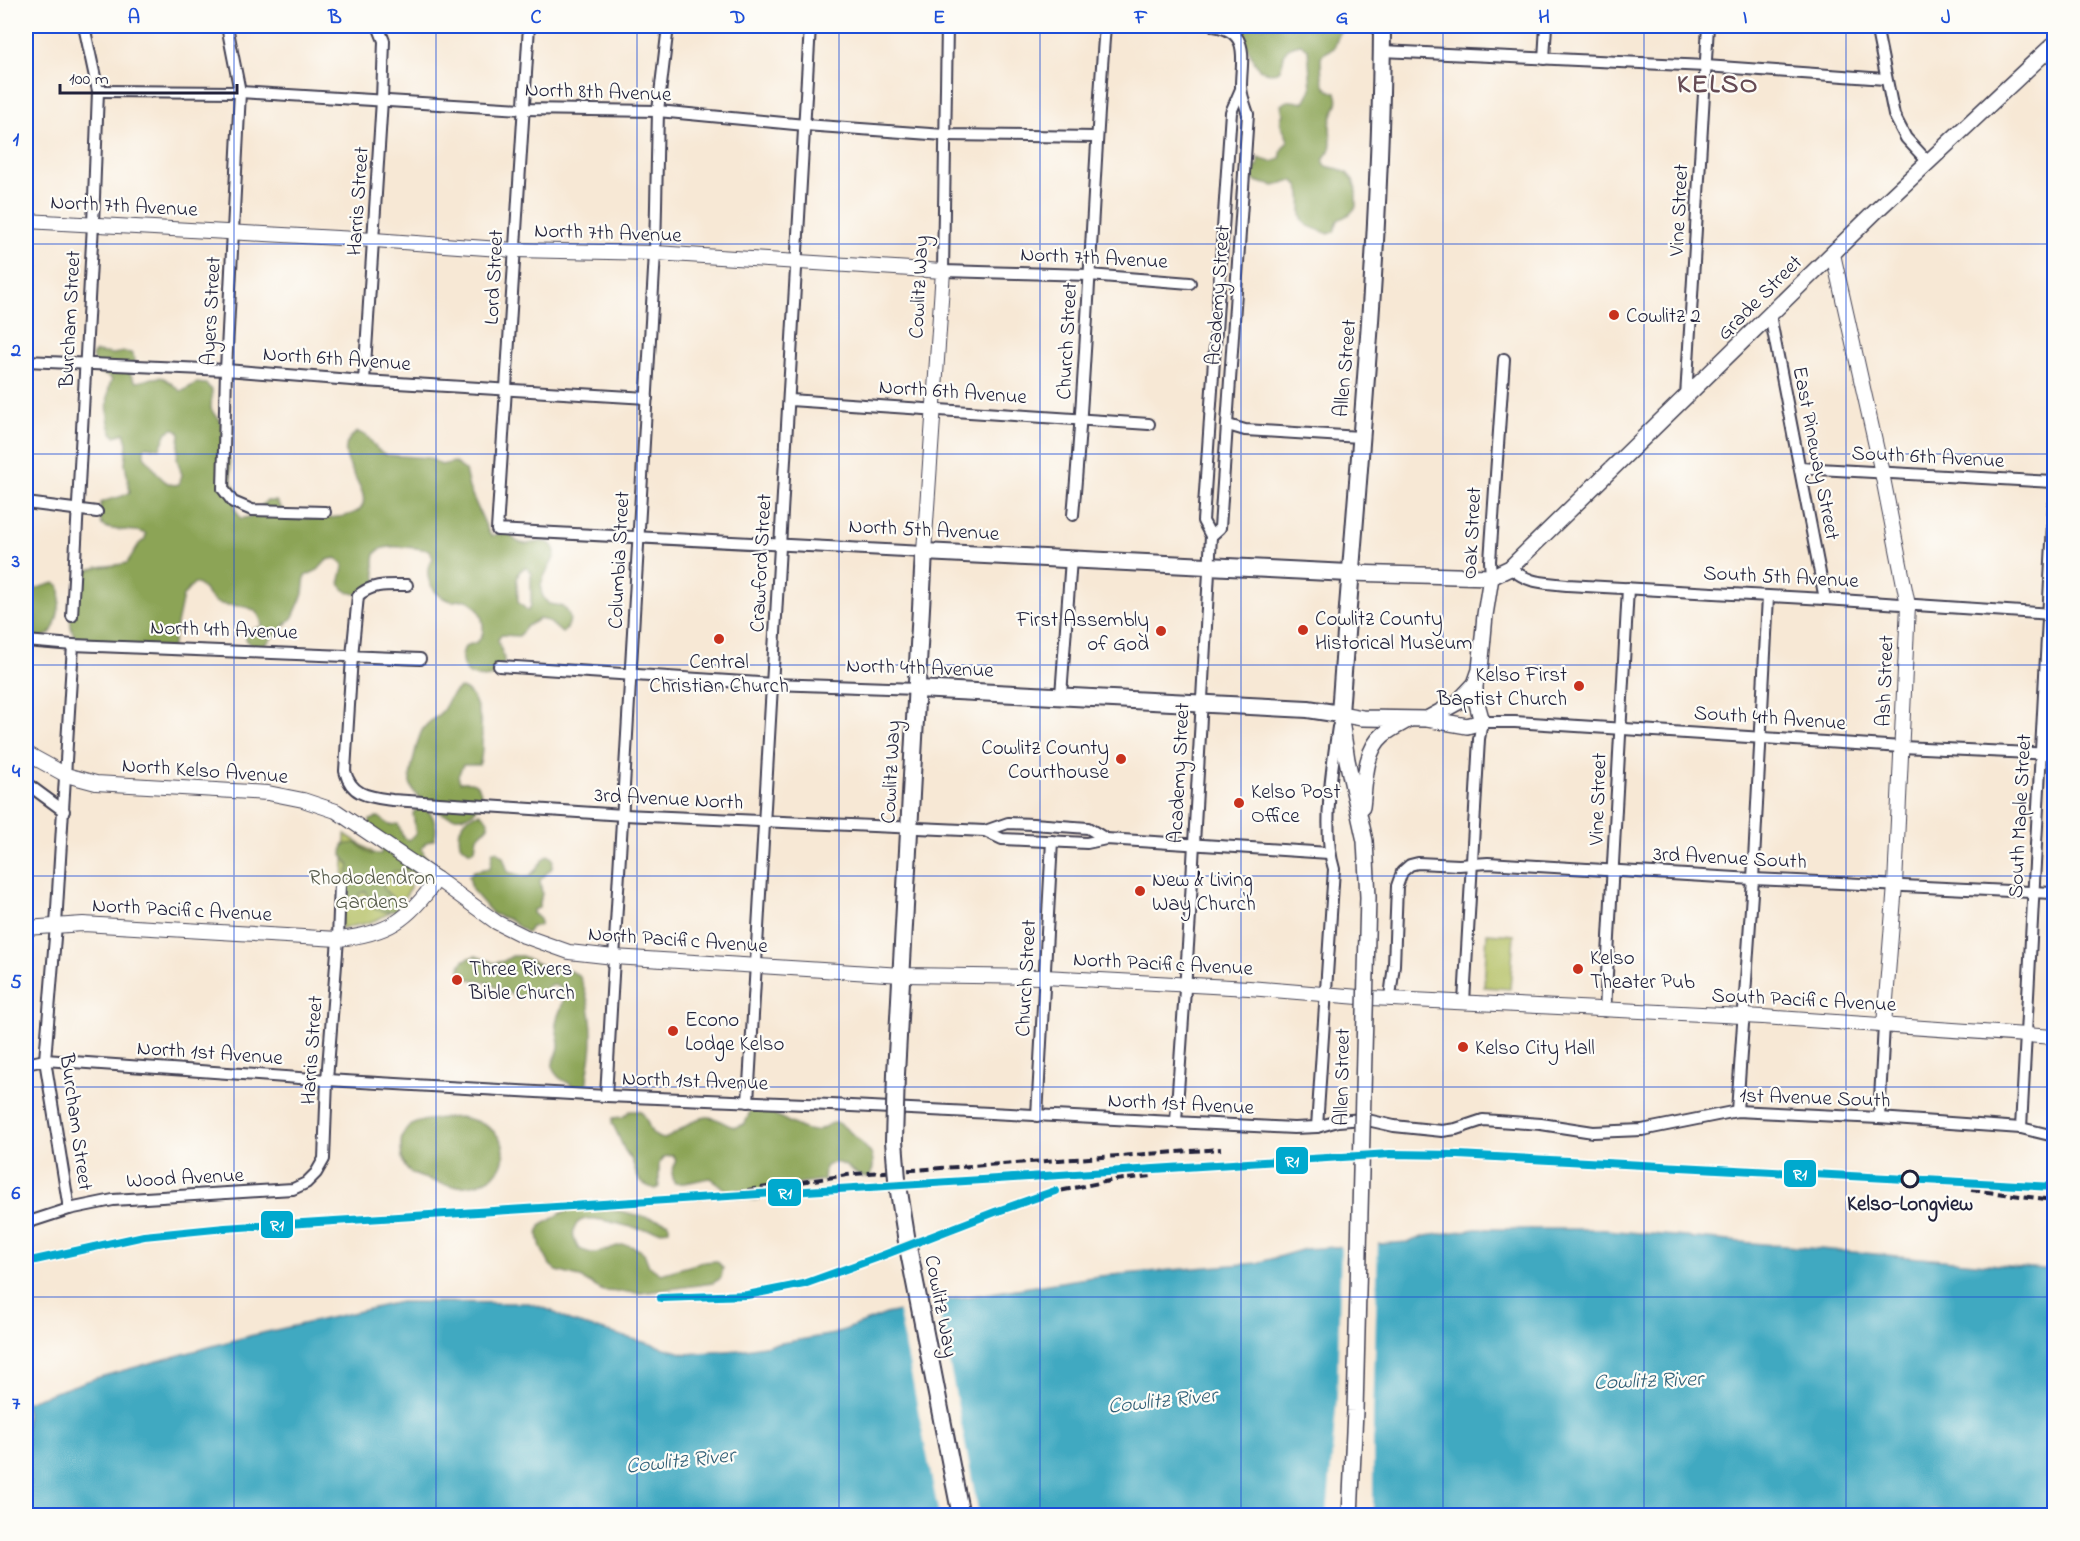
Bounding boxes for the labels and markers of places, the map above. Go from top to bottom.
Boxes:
place label: Cowlitz 2 [1626,302,1701,332]
marker: Cowlitz 2 [1607,308,1621,322]
place label: Cowlitz County Historical Museum [1315,605,1472,659]
place label: First Assembly of God [1015,606,1149,660]
marker: Cowlitz County Historical Museum [1296,623,1310,637]
marker: First Assembly of God [1154,624,1168,638]
marker: Central Christian Church [712,632,726,646]
place label: Central Christian Church [649,648,789,702]
place label: Kelso First Baptist Church [1436,661,1567,715]
marker: Kelso First Baptist Church [1572,679,1586,693]
place label: Cowlitz County Courthouse [981,734,1110,788]
marker: Cowlitz County Courthouse [1114,752,1128,766]
place label: Kelso Post Office [1251,778,1341,832]
marker: Kelso Post Office [1232,796,1246,810]
place label: New & Living Way Church [1152,866,1256,922]
marker: New & Living Way Church [1133,884,1147,898]
place label: Kelso Theater Pub [1590,944,1695,998]
place label: Three Rivers Bible Church [468,955,575,1009]
marker: Kelso Theater Pub [1571,962,1585,976]
marker: Three Rivers Bible Church [450,973,464,987]
place label: Econo Lodge Kelso [685,1006,784,1062]
marker: Econo Lodge Kelso [666,1024,680,1038]
place label: Kelso City Hall [1475,1034,1595,1066]
marker: Kelso City Hall [1456,1040,1470,1054]
marker: Kelso-Longview [1901,1170,1919,1188]
place label: Kelso-Longview [1847,1190,1973,1222]

